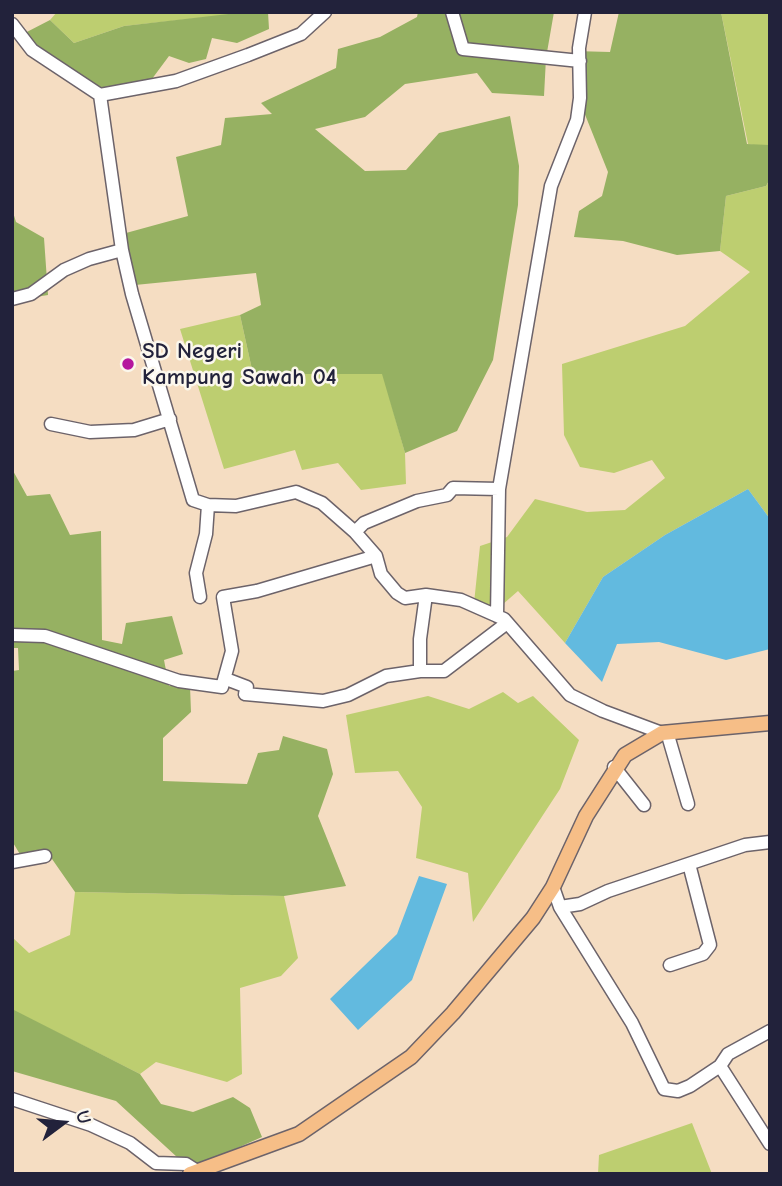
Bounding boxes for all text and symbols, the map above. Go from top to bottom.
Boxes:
place label: SD Negeri Kampung Sawah 04 [142,337,337,391]
marker: SD Negeri Kampung Sawah 04 [120,356,136,372]
north arrow [28,1088,98,1158]
text: U [71,1108,96,1126]

